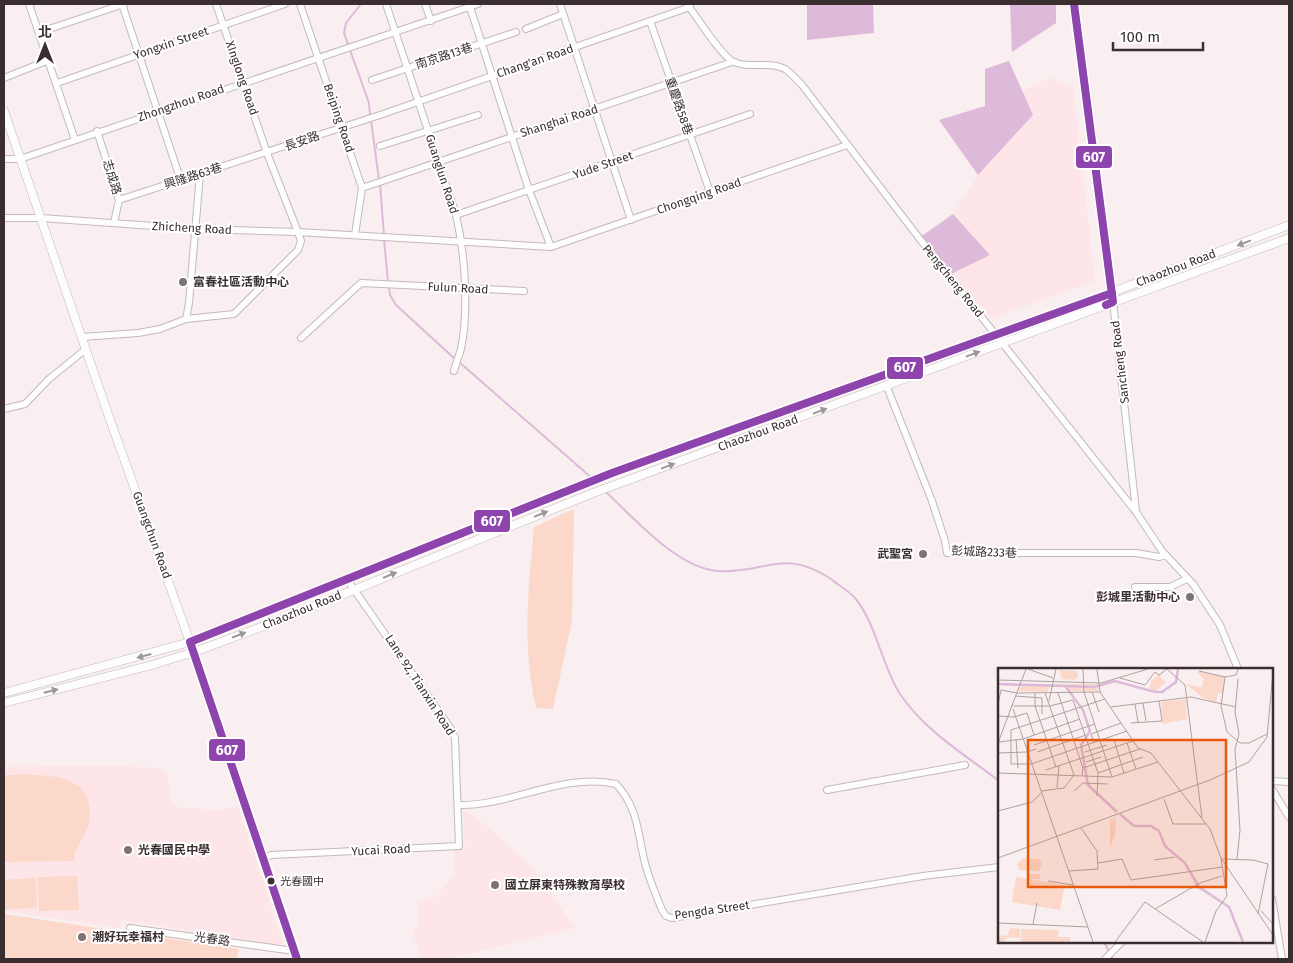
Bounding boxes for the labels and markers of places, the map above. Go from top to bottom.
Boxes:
place label: 富春社區活動中心 [193,275,289,289]
marker: 富春社區活動中心 [177,276,189,288]
place label: 武聖宮 [877,547,913,561]
marker: 武聖宮 [917,548,929,560]
place label: 彭城里活動中心 [1096,590,1180,604]
marker: 彭城里活動中心 [1184,591,1196,603]
place label: 光春國民中學 [138,843,210,857]
marker: 光春國民中學 [122,844,134,856]
place label: 光春國中 [280,875,324,888]
marker: 光春國中 [266,876,276,886]
place label: 國立屏東特殊教育學校 [505,878,625,892]
marker: 國立屏東特殊教育學校 [489,879,501,891]
place label: 潮好玩幸福村 [92,930,164,944]
marker: 潮好玩幸福村 [76,931,88,943]

